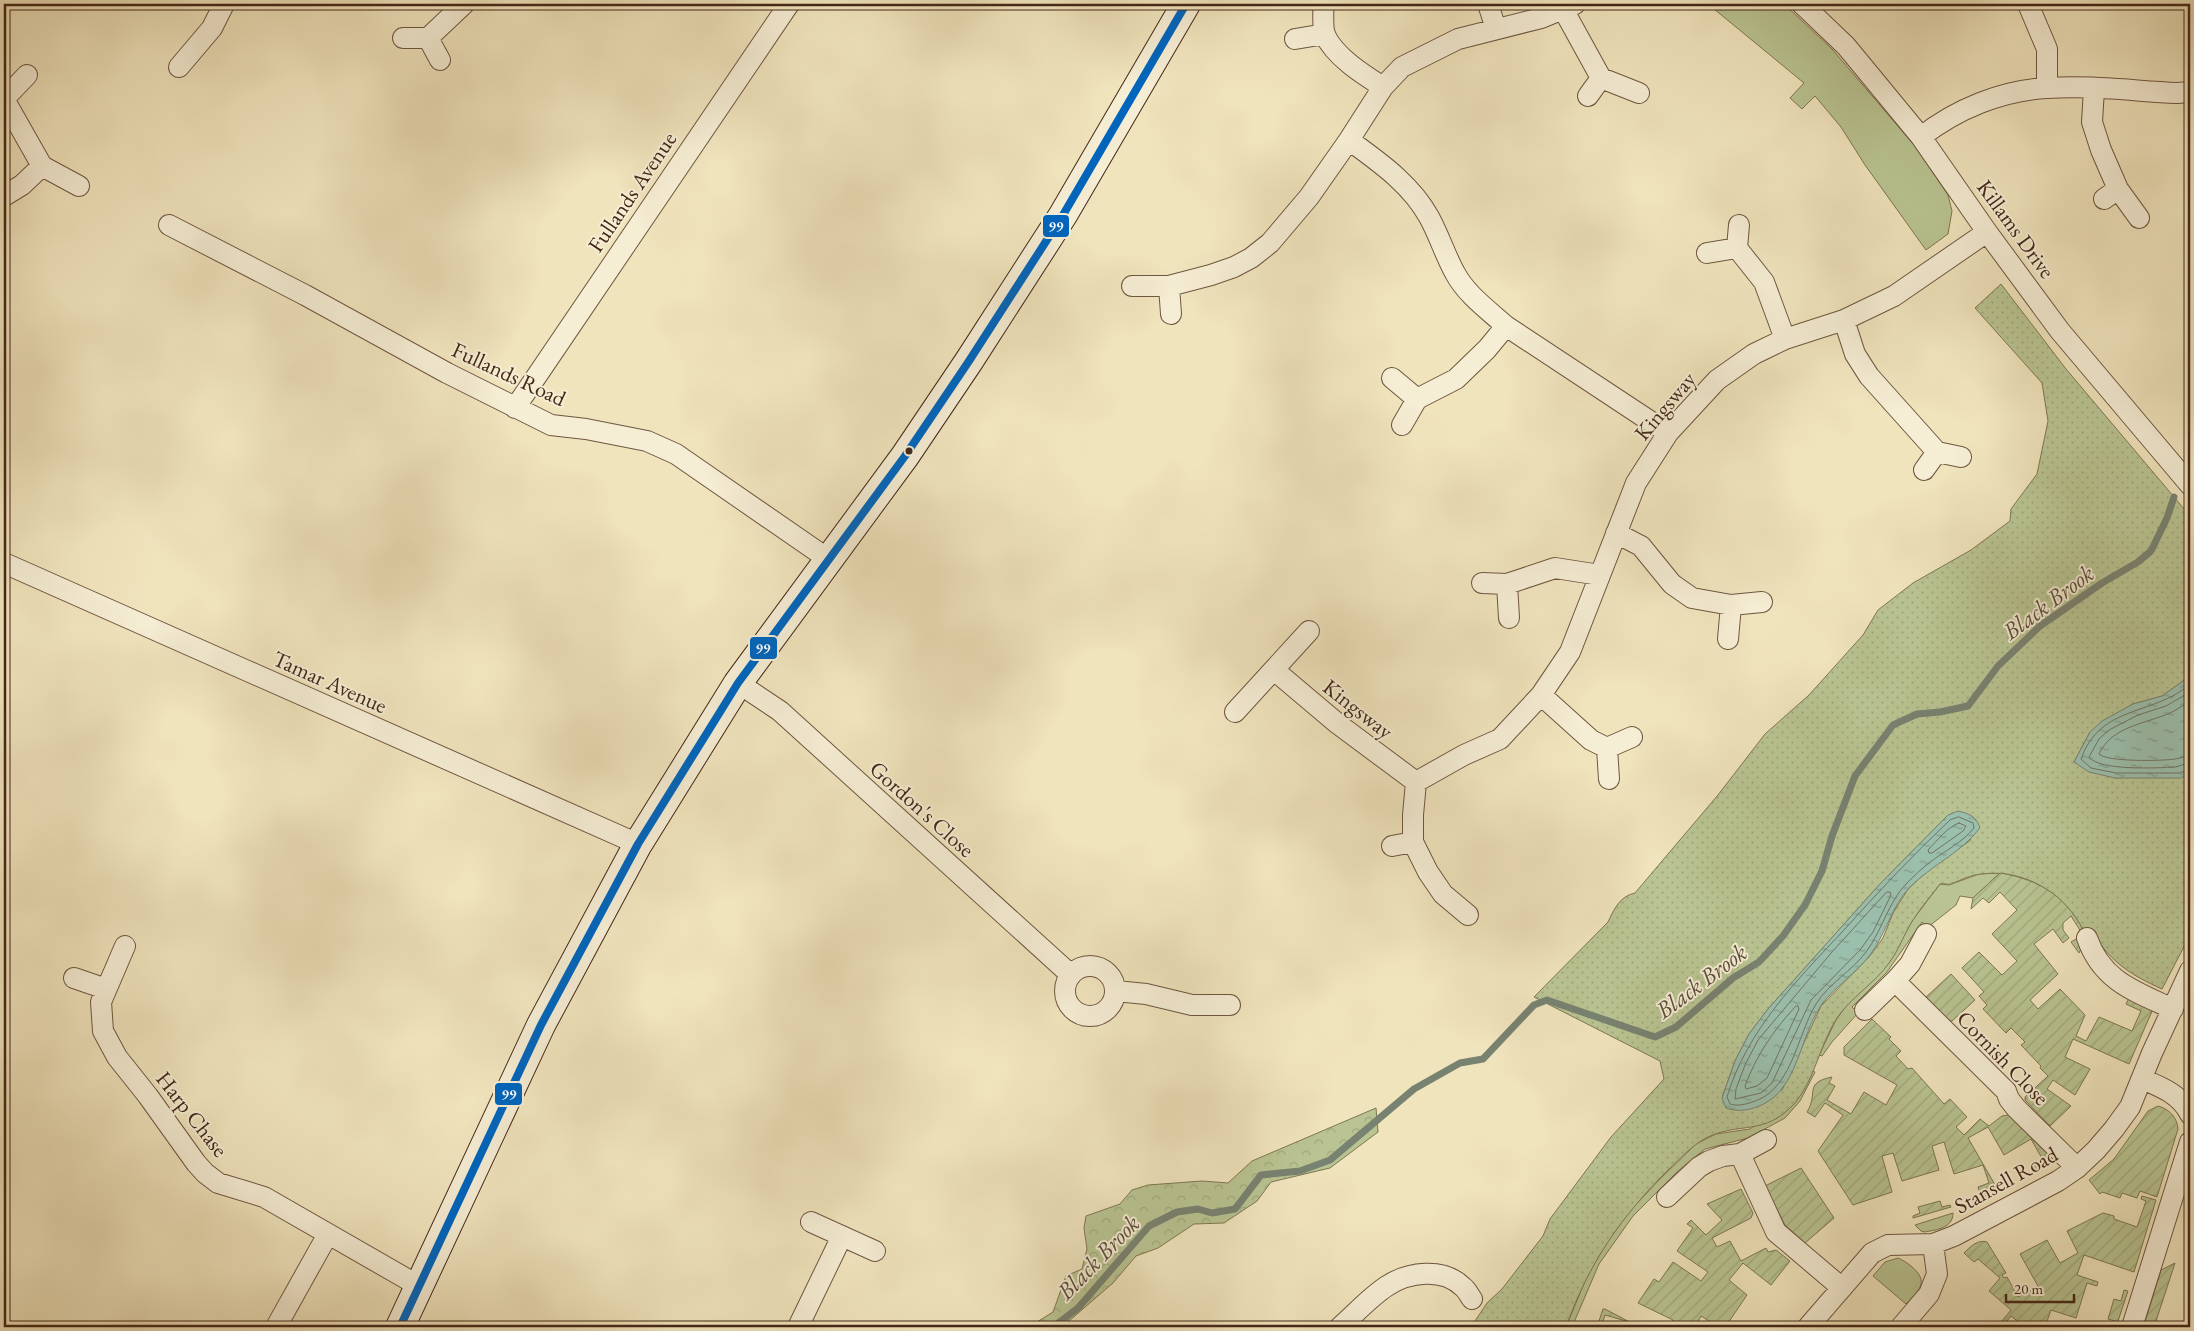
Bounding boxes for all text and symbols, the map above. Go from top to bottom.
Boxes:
street label: Fullands Avenue [581,126,683,258]
street label: Killams Drive [1970,174,2062,285]
line badge: 99 [1042,214,1070,238]
text: 99 [1049,217,1064,235]
street label: Fullands Road [447,335,571,413]
street label: Kingsway [1628,365,1703,447]
unlabelled marker [904,446,914,456]
water label: Black Brook [1995,557,2100,647]
line badge: 99 [749,636,778,660]
text: 99 [756,639,771,657]
street label: Tamar Avenue [268,644,392,720]
street label: Kingsway [1317,672,1399,746]
street label: Gordon's Close [864,754,981,864]
water label: Black Brook [1648,936,1753,1026]
street label: Cornish Close [1950,1004,2056,1112]
street label: Harp Chase [149,1065,235,1163]
line badge: 99 [494,1082,523,1106]
text: 99 [502,1085,517,1103]
street label: Stansell Road [1949,1139,2064,1220]
water label: Black Brook [1049,1208,1146,1307]
scale bar [2006,1271,2074,1303]
text: 20 m [2014,1279,2043,1298]

